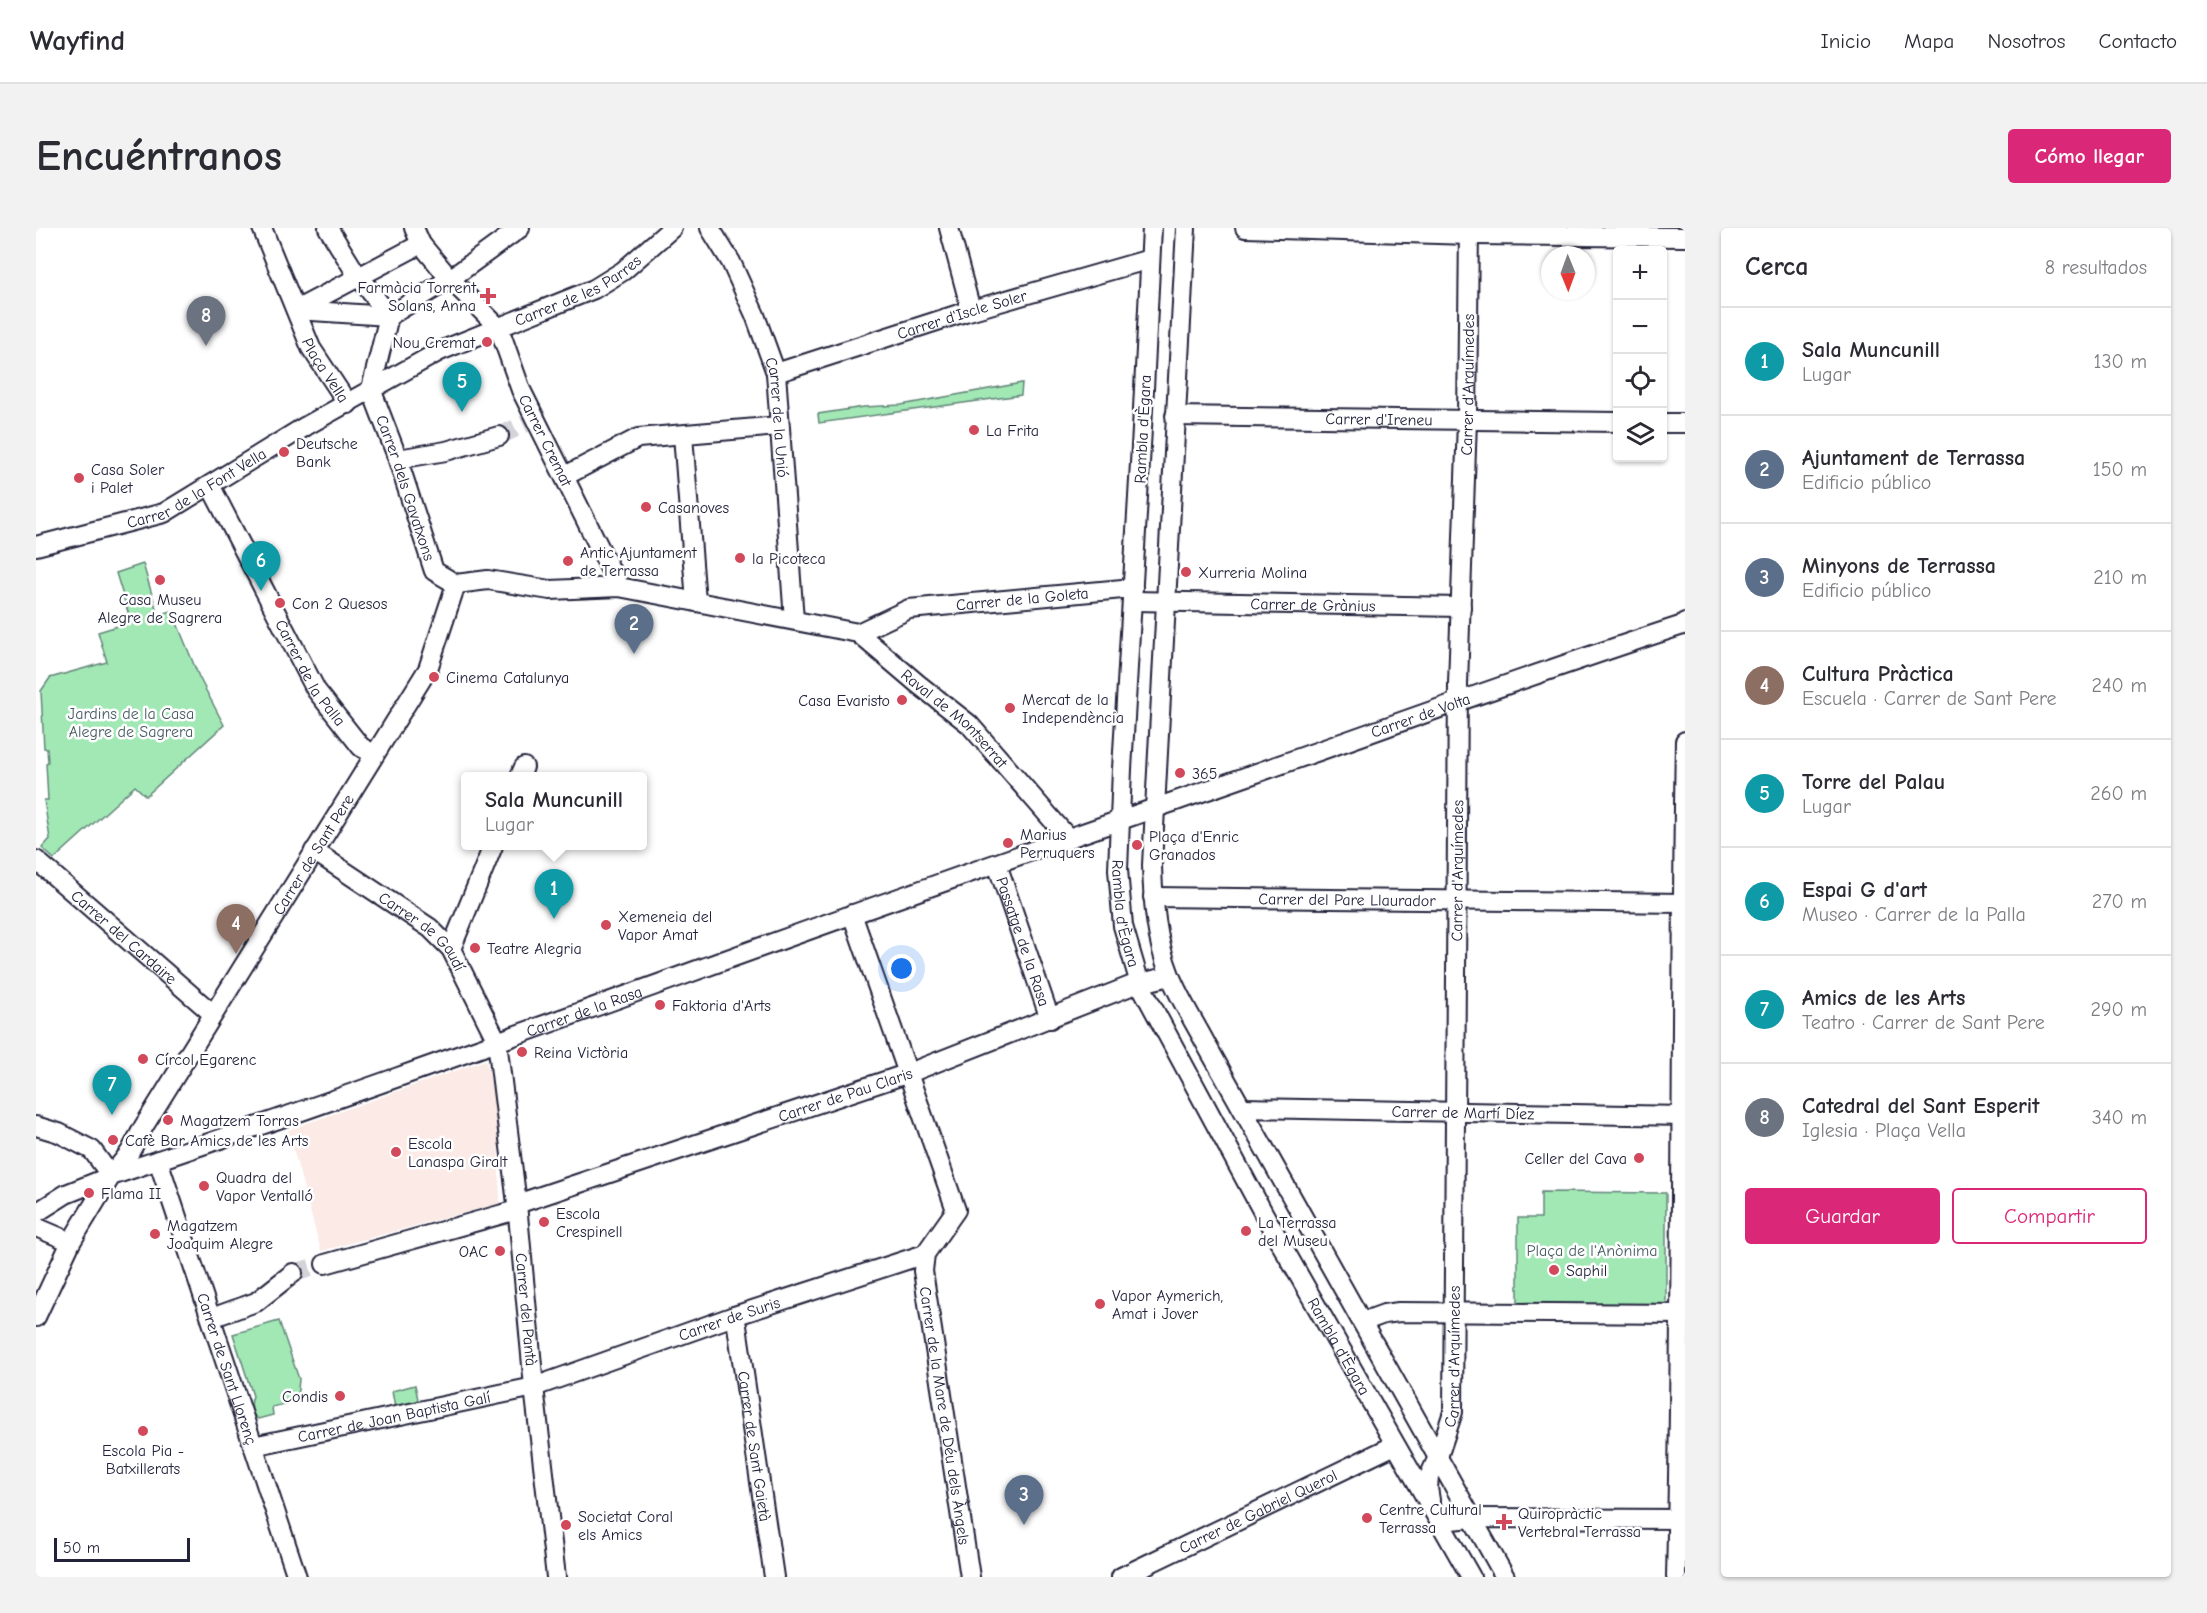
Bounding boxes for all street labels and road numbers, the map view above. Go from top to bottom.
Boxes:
street label: Carrer de les Parres [512,251,645,330]
street label: Carrer d'Iscle Soler [895,287,1030,343]
street label: Carrer d'Arquímedes [1458,313,1478,456]
street label: Plaça Vella [298,336,352,406]
street label: Carrer de la Unió [761,355,792,478]
street label: Rambla d'Ègara [1130,374,1155,484]
street label: Carrer Cremat [515,392,576,490]
street label: Carrer d'Ireneu [1325,410,1433,429]
street label: Carrer dels Gavatxons [372,413,438,563]
street label: Carrer de la Font Vella [125,445,270,532]
street label: Carrer de la Goleta [955,584,1089,615]
street label: Carrer de Grànius [1250,595,1376,615]
street label: Carrer de la Palla [271,617,349,730]
street label: Raval de Montserrat [897,666,1011,772]
street label: Carrer de Volta [1368,690,1473,742]
street label: Carrer de Sant Pere [270,791,358,918]
street label: Carrer d'Arquímedes [1448,799,1467,942]
street label: Rambla d'Ègara [1108,859,1143,969]
street label: Passatge de la Rasa [992,875,1053,1009]
street label: Carrer del Cardaire [67,887,180,988]
street label: Carrer de Gaudí [375,889,469,975]
street label: Carrer del Pare Llaurador [1258,890,1436,910]
street label: Carrer de la Rasa [524,983,645,1041]
street label: Carrer de Pau Claris [776,1064,915,1126]
street label: Carrer de Martí Díez [1392,1103,1534,1123]
street label: Carrer del Pantà [512,1252,540,1367]
street label: Carrer de la Mare de Déu dels Àngels [916,1285,973,1546]
street label: Carrer d'Arquímedes [1441,1285,1464,1430]
street label: Carrer de Sant Llorenç [193,1291,260,1447]
street label: Carrer de Suris [676,1294,783,1345]
street label: Rambla d'Ègara [1304,1295,1373,1398]
street label: Carrer de Sant Gaietà [734,1370,774,1523]
street label: Carrer de Joan Baptista Galí [296,1388,492,1446]
street label: Carrer de Gabriel Querol [1177,1466,1340,1558]

